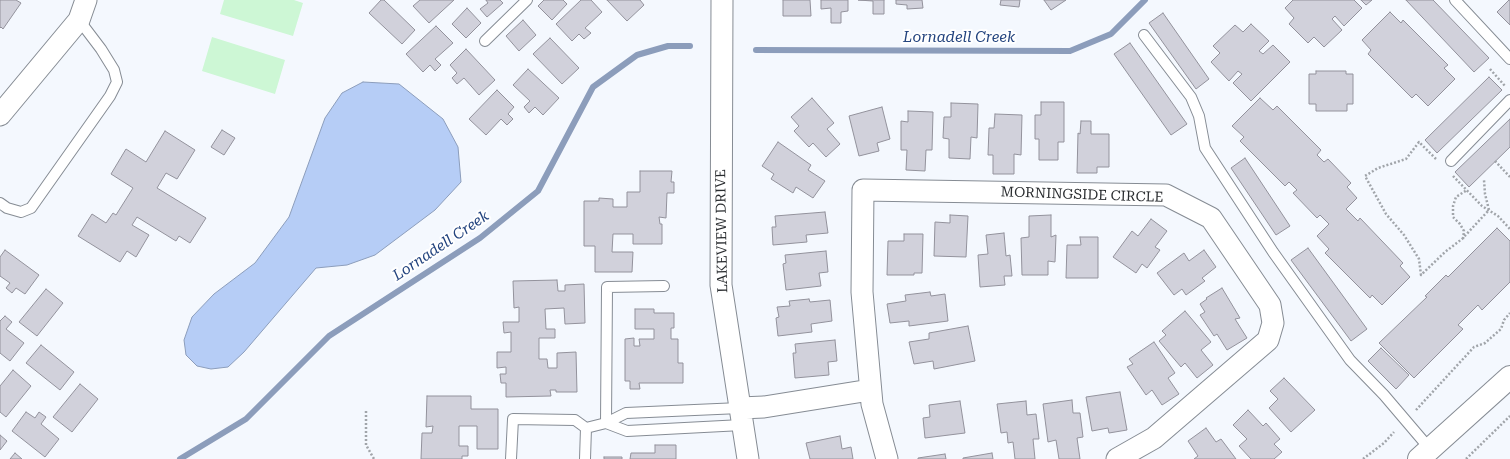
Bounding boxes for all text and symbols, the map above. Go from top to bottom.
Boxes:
water label: Lornadell Creek [903,29,1015,47]
street label: LAKEVIEW DRIVE [713,169,731,293]
street label: MORNINGSIDE CIRCLE [1000,184,1164,206]
water label: Lornadell Creek [390,207,492,285]

